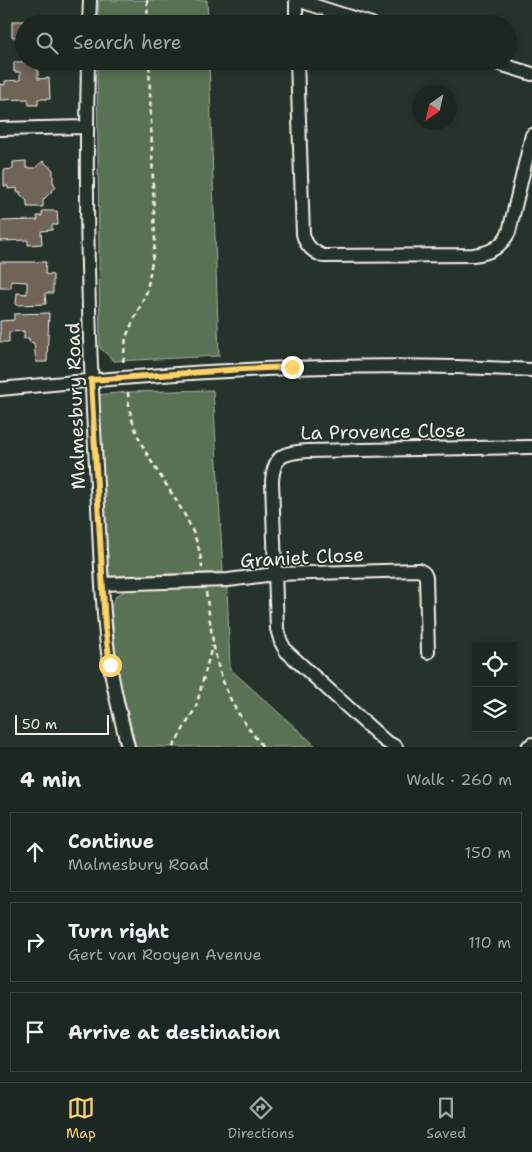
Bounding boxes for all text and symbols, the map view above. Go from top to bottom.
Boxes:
search box [15,15,517,70]
icon: search [33,29,61,57]
text: Search here [73,30,182,55]
north arrow [412,85,457,130]
street label: Malmesbury Road [60,322,91,490]
route end [281,356,304,379]
street label: La Provence Close [300,418,466,445]
street label: Graniet Close [239,542,365,573]
map controls [472,642,517,732]
button: locate [472,642,517,687]
route start [99,654,122,677]
button: layers [472,687,517,732]
scale bar [15,712,109,735]
text: 50 m [22,715,57,733]
text: 4 min [20,766,81,794]
text: Walk · 260 m [406,769,512,790]
text: Continue [68,829,154,854]
icon: ahead [21,838,49,866]
text: 150 m [464,842,511,863]
text: Malmesbury Road [68,854,209,875]
text: Turn right [68,919,169,944]
icon: right [21,928,49,956]
text: 110 m [468,932,511,953]
text: Gert van Rooyen Avenue [68,944,261,965]
icon: arrive [21,1018,49,1046]
text: Arrive at destination [68,1020,280,1045]
tab: Map [66,1094,96,1142]
tab: Directions [228,1094,294,1142]
tab: Saved [426,1094,466,1142]

